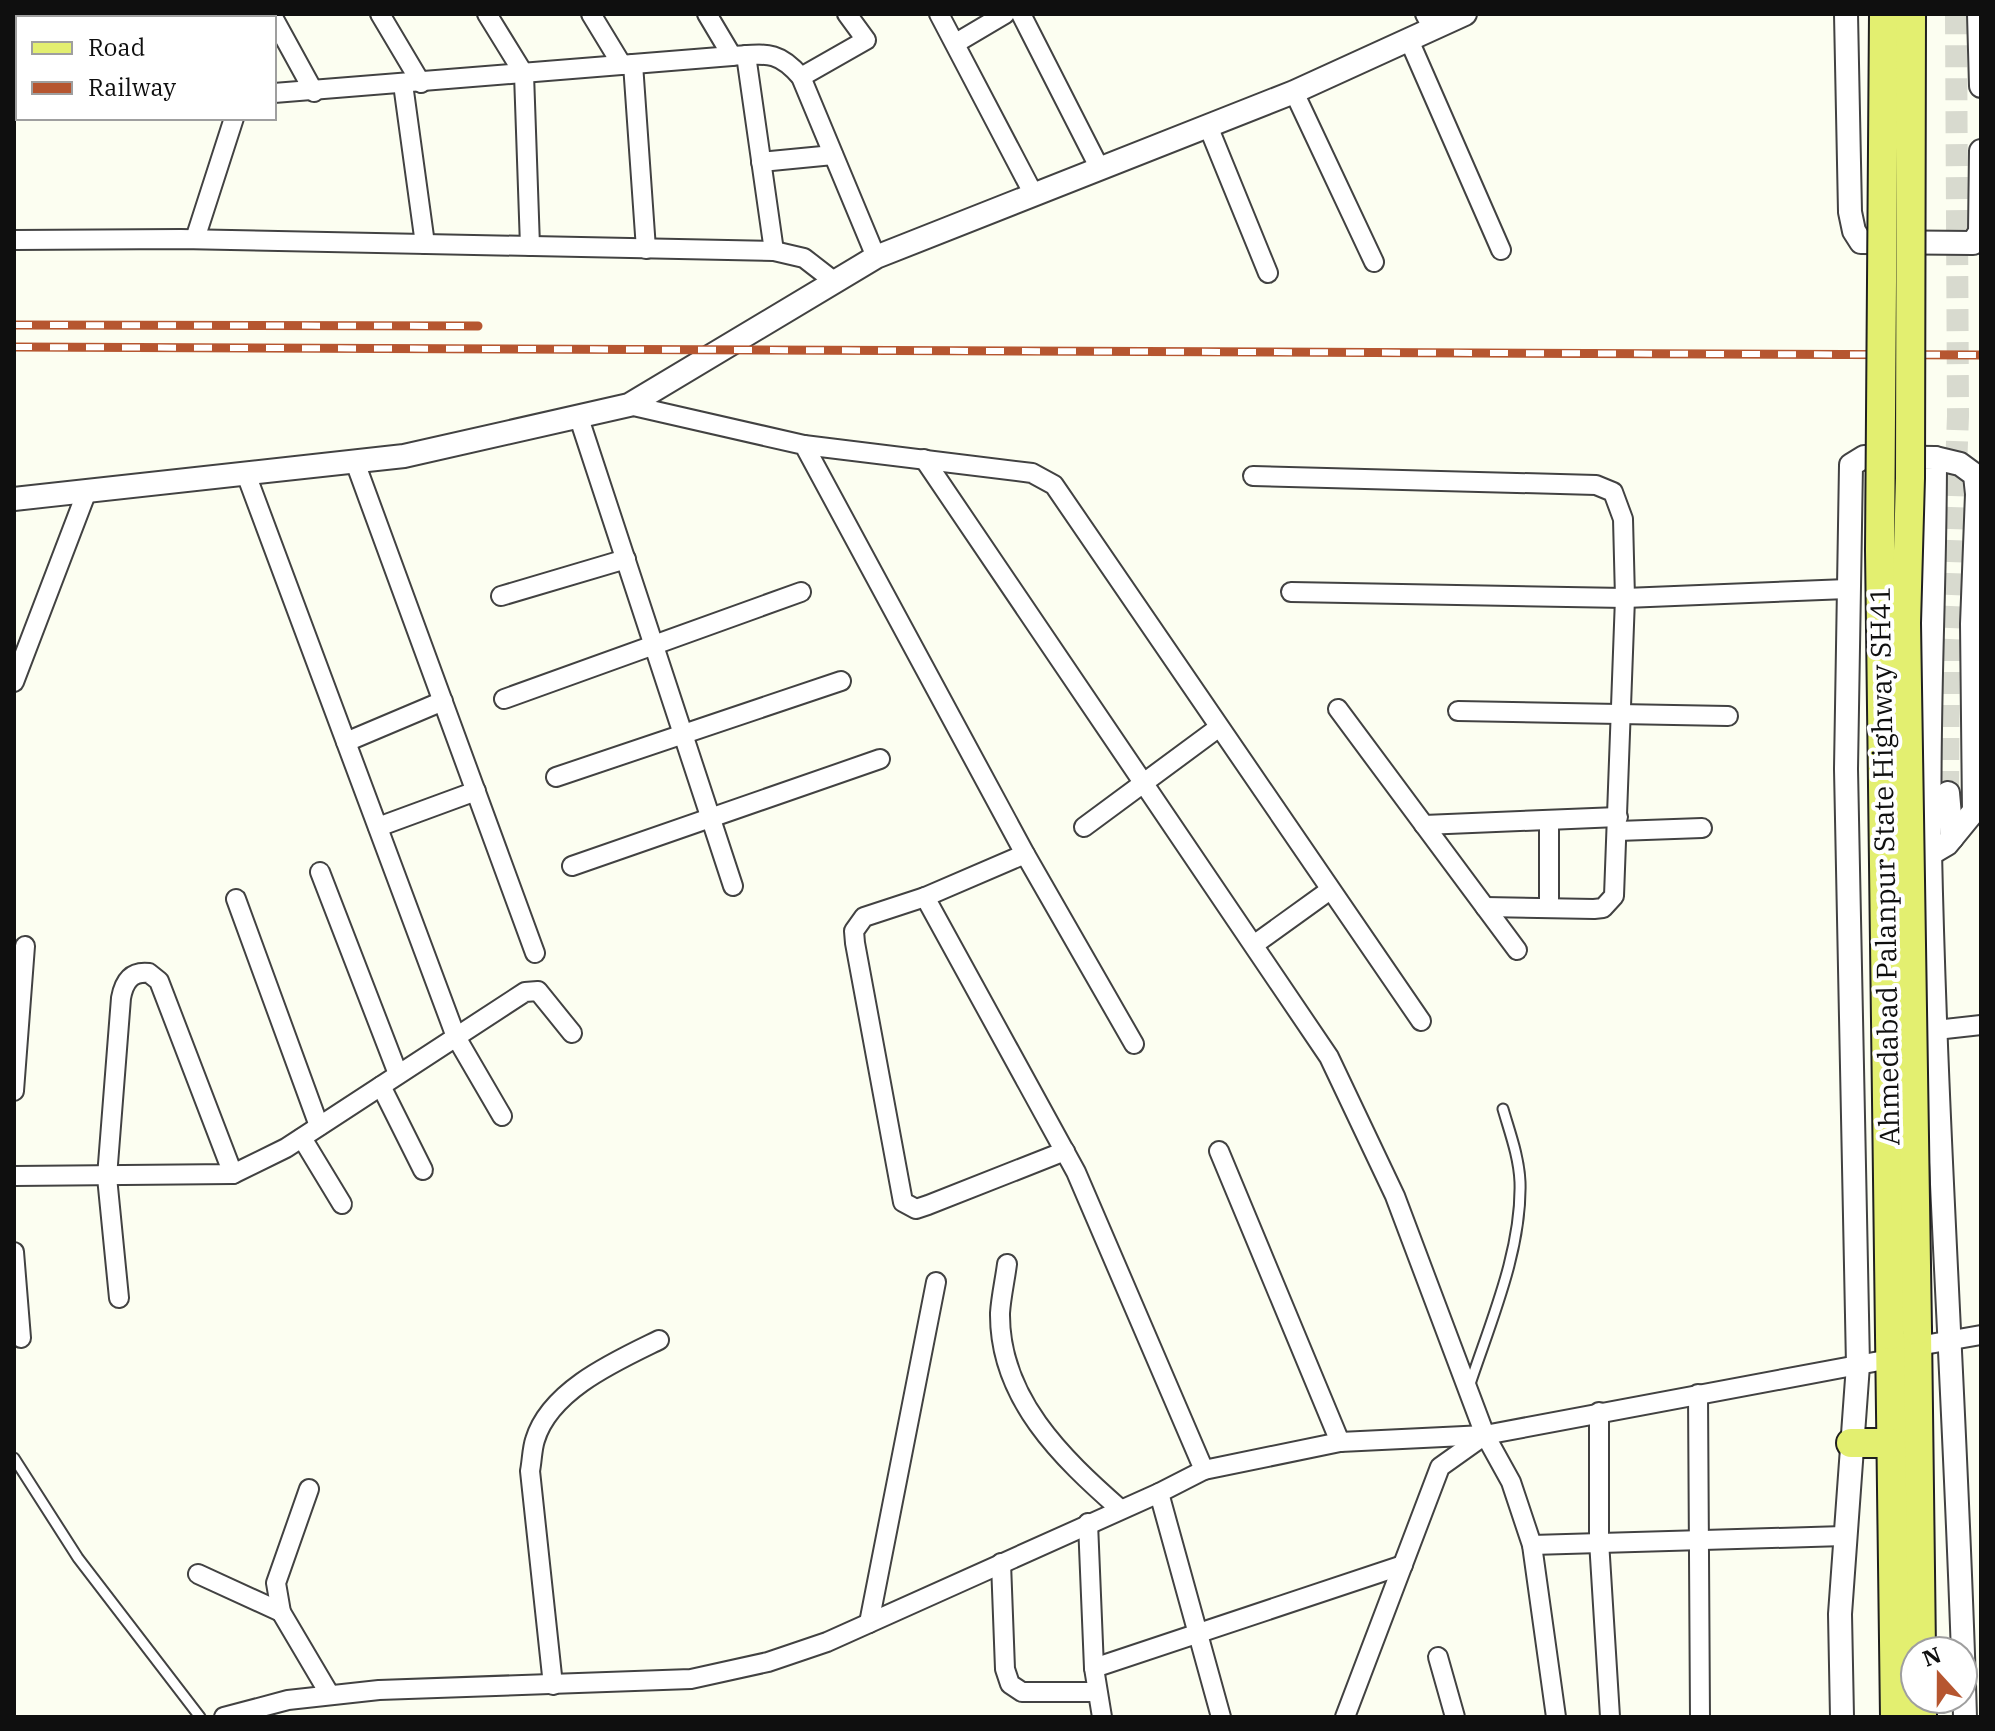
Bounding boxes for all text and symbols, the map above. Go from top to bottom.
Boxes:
legend [16,16,276,120]
text: Road [88,31,145,63]
text: Railway [88,71,176,103]
street label: Ahmedabad Palanpur State Highway SH41 [1861,586,1907,1146]
north arrow [1899,1635,1979,1715]
text: N [1918,1639,1945,1673]

